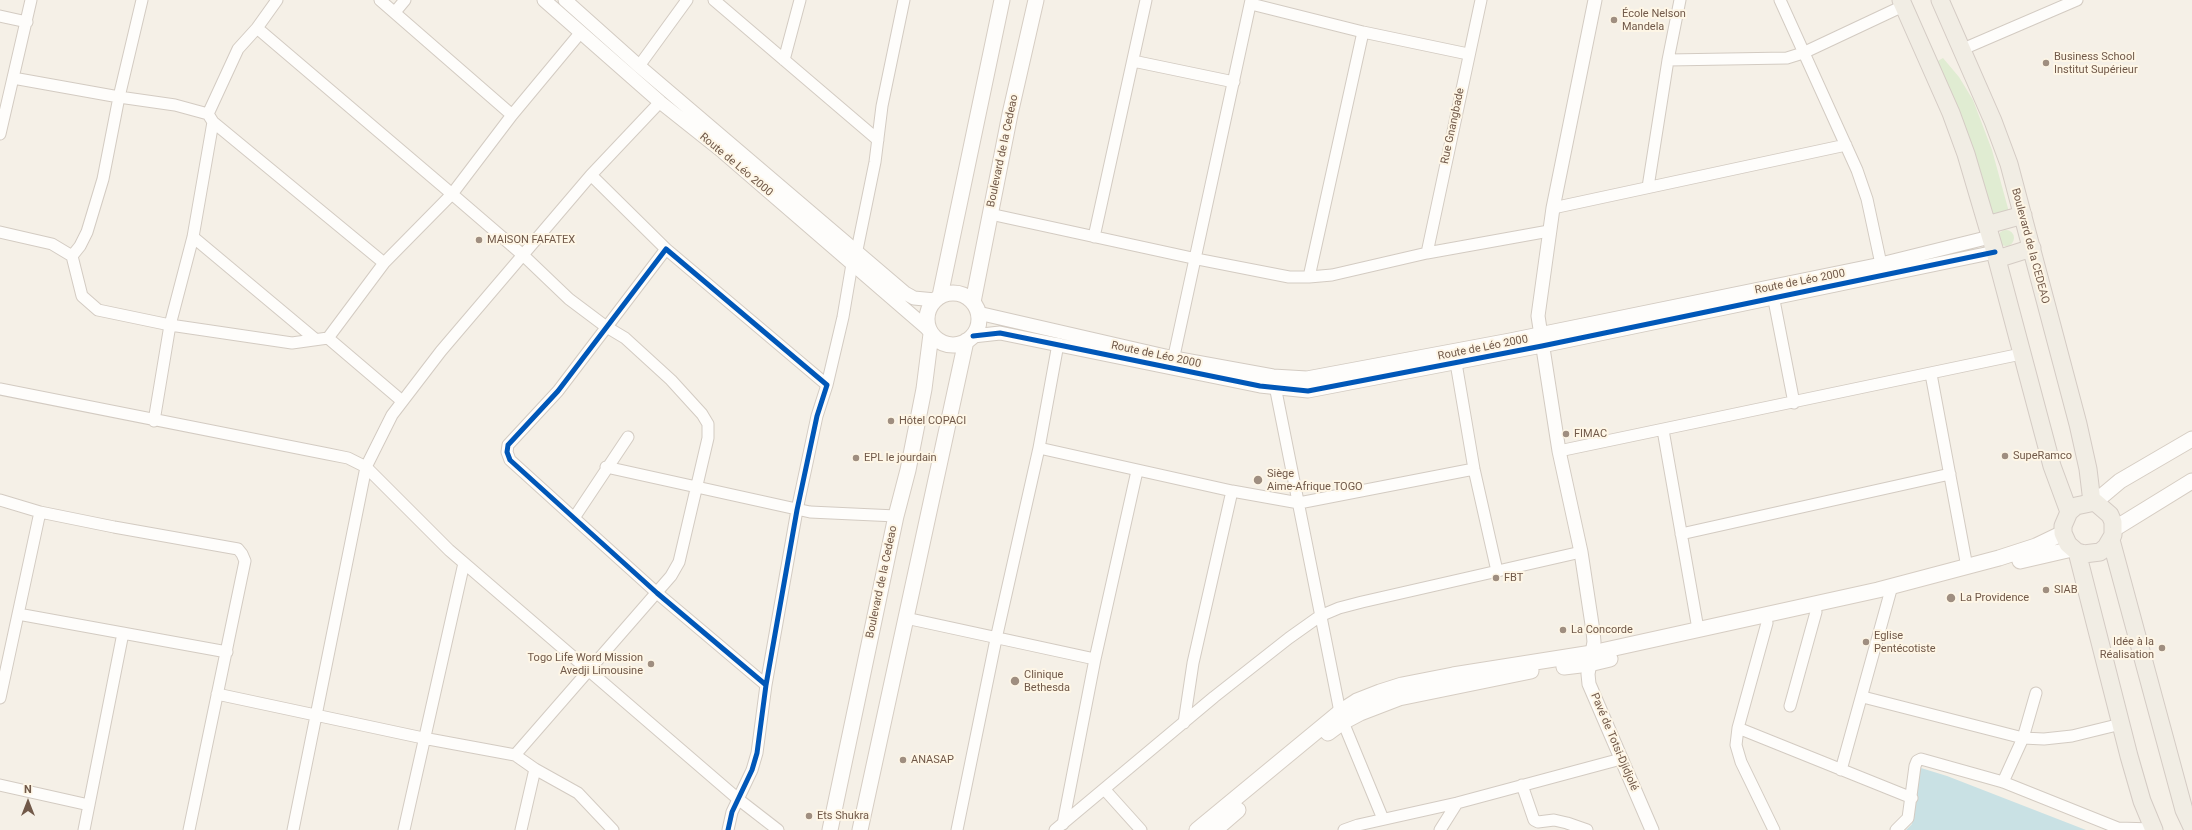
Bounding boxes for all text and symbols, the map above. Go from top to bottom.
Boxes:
place label: École Nelson Mandela [1622,7,1686,33]
marker: École Nelson Mandela [1609,15,1619,25]
place label: Business School Institut Supérieur [2054,50,2138,76]
marker: Business School Institut Supérieur [2041,58,2051,68]
street label: Rue Gnangbade [1438,87,1468,165]
street label: Boulevard de la Cedeao [985,93,1021,209]
street label: Route de Léo 2000 [697,131,775,199]
street label: Boulevard de la CEDEAO [2008,187,2052,305]
place label: MAISON FAFATEX [487,233,575,247]
marker: MAISON FAFATEX [474,235,484,245]
street label: Route de Léo 2000 [1754,267,1846,297]
street label: Route de Léo 2000 [1437,333,1529,363]
street label: Route de Léo 2000 [1110,339,1202,371]
place label: Hôtel COPACI [899,414,966,428]
marker: Hôtel COPACI [886,416,896,426]
place label: FIMAC [1574,427,1607,441]
marker: FIMAC [1561,429,1571,439]
place label: SupeRamco [2013,449,2072,463]
place label: EPL le jourdain [864,451,937,465]
marker: SupeRamco [2000,451,2010,461]
marker: EPL le jourdain [851,453,861,463]
place label: Siège Aime-Afrique TOGO [1267,467,1363,493]
marker: Siège Aime-Afrique TOGO [1252,474,1264,486]
street label: Boulevard de la Cedeao [864,524,900,640]
place label: FBT [1504,571,1523,585]
marker: FBT [1491,573,1501,583]
place label: SIAB [2054,583,2078,597]
marker: SIAB [2041,585,2051,595]
place label: La Providence [1960,591,2029,605]
marker: La Providence [1945,592,1957,604]
place label: La Concorde [1571,623,1633,637]
marker: La Concorde [1558,625,1568,635]
place label: Eglise Pentécotiste [1874,629,1936,655]
place label: Idée à la Réalisation [2100,635,2154,661]
marker: Eglise Pentécotiste [1861,637,1871,647]
marker: Idée à la Réalisation [2157,643,2167,653]
place label: Togo Life Word Mission Avedji Limousine [528,651,643,677]
marker: Togo Life Word Mission Avedji Limousine [646,659,656,669]
place label: Clinique Bethesda [1024,668,1070,694]
marker: Clinique Bethesda [1009,675,1021,687]
street label: Pavé de Totsi-Djidjolé [1587,691,1641,793]
place label: ANASAP [911,753,954,767]
marker: ANASAP [898,755,908,765]
north arrow [8,782,48,822]
text: N [24,783,32,796]
place label: Ets Shukra [817,809,869,823]
marker: Ets Shukra [804,811,814,821]

